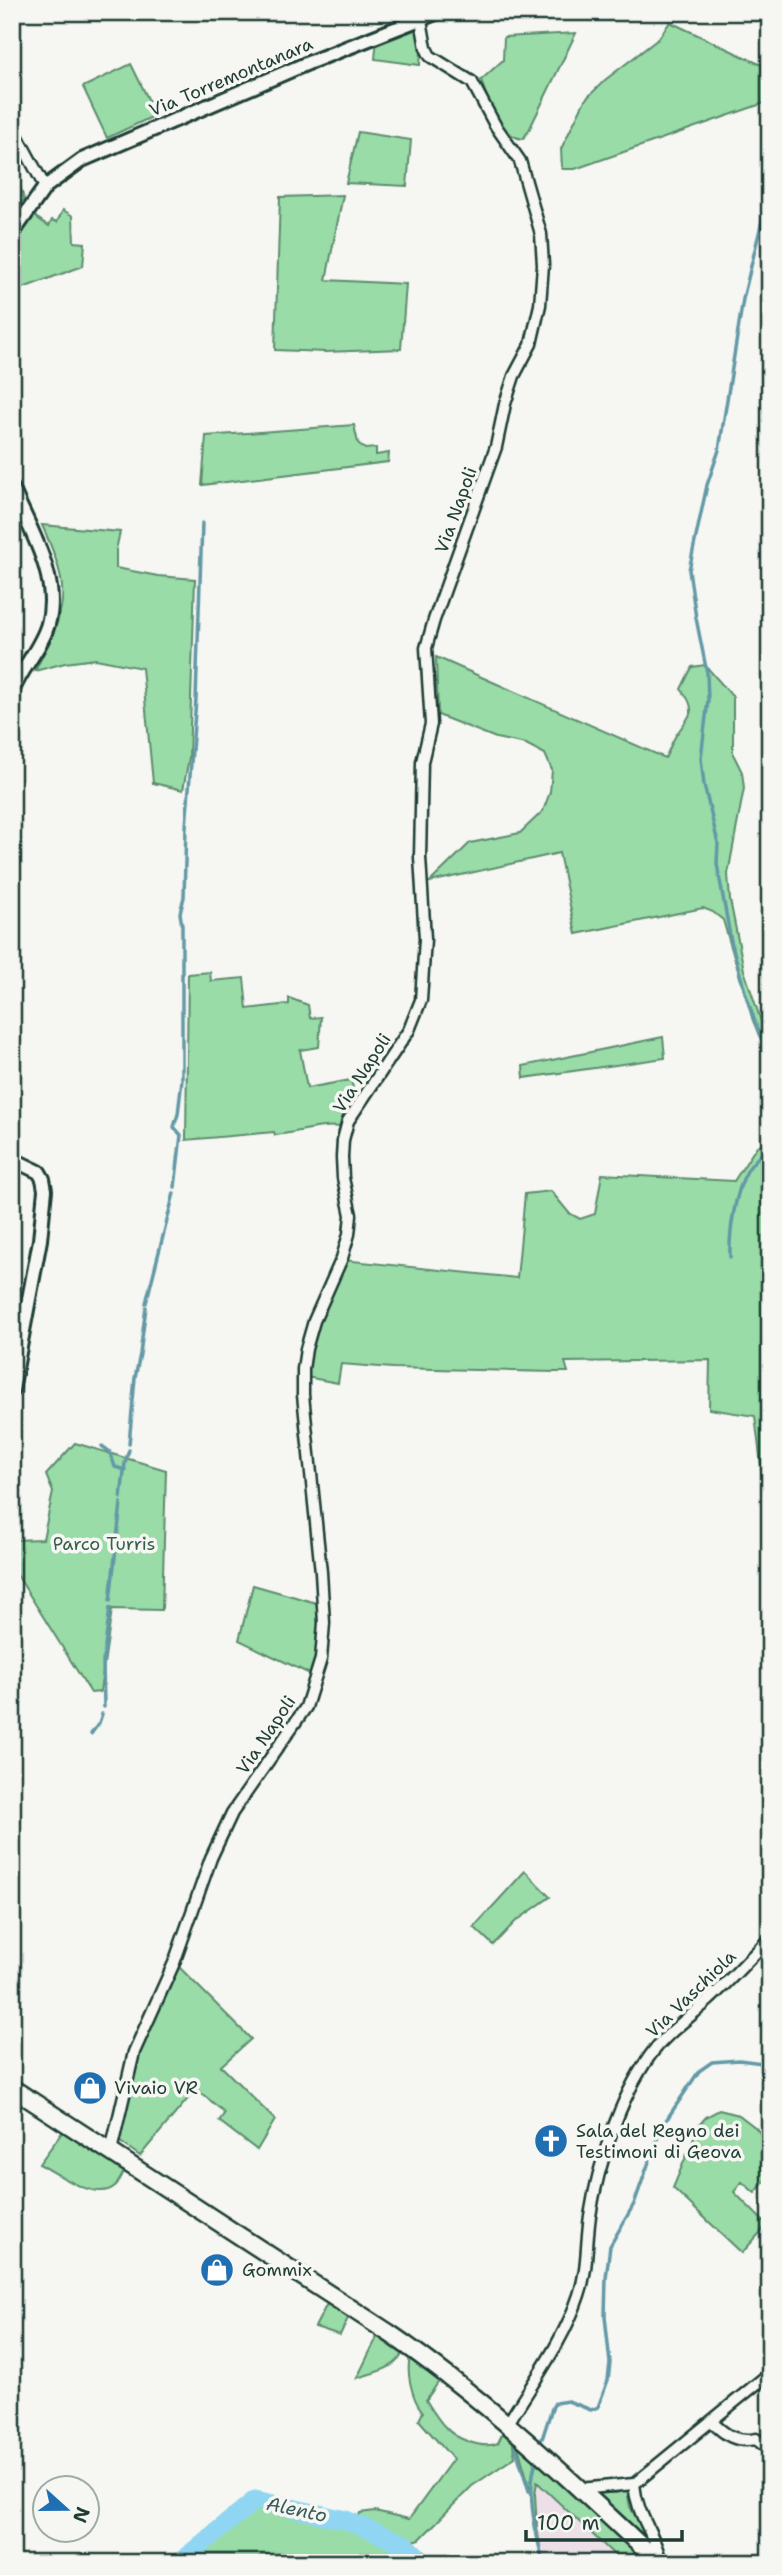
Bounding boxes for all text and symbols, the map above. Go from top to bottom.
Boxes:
street label: Via Torremontanara [145,32,317,122]
street label: Via Napoli [429,463,483,557]
street label: Via Napoli [327,1029,397,1117]
park label: Parco Turris [53,1532,155,1556]
street label: Via Napoli [231,1691,301,1779]
street label: Via Vaschiola [641,1945,741,2043]
shop icon: Vivaio VR [71,2069,109,2107]
place label: Vivaio VR [114,2076,198,2100]
place label: Sala del Regno dei Testimoni di Geova [576,2119,741,2164]
church icon: Sala del Regno dei Testimoni di Geova [532,2122,570,2160]
shop icon: Gommix [198,2251,236,2289]
place label: Gommix [242,2258,312,2282]
north arrow [32,2474,102,2544]
water label: Alento [264,2491,330,2528]
scale bar [526,2498,682,2542]
text: N [67,2503,96,2526]
text: 100 m [537,2509,600,2537]

